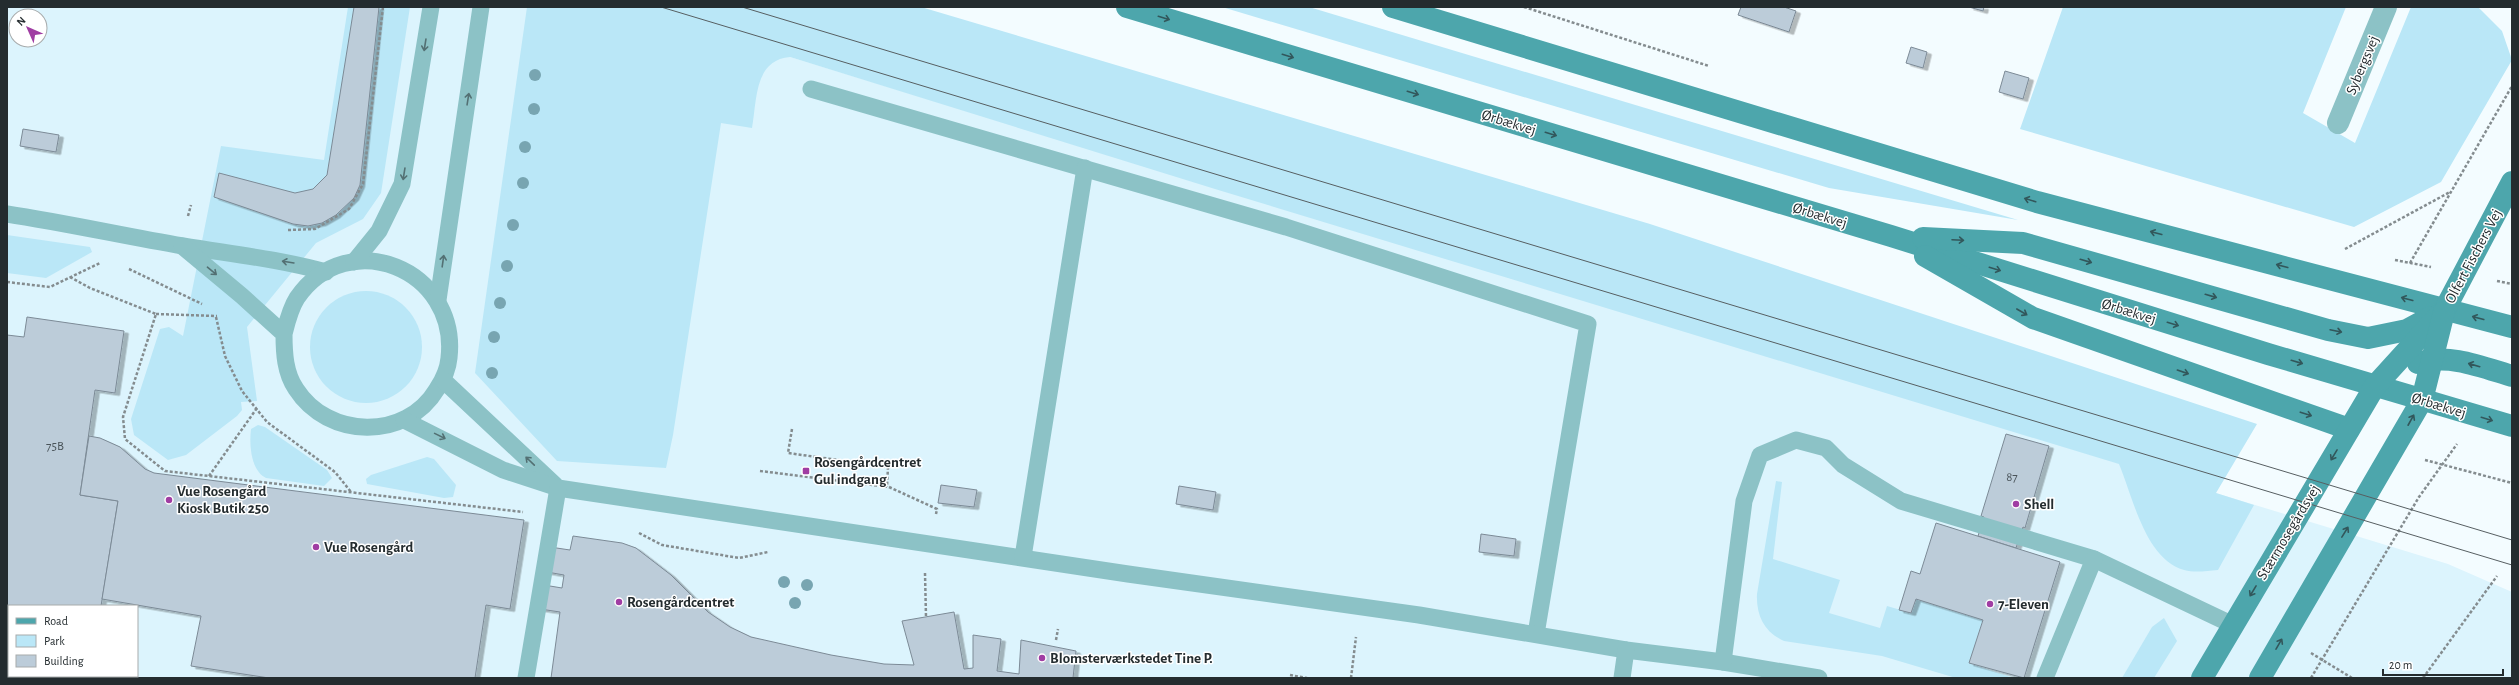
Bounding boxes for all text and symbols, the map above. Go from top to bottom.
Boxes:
north arrow [8,8,48,48]
text: N [15,15,28,28]
one-way arrow [1157,15,1170,22]
street label: Sybergsvej [2343,33,2382,97]
one-way arrow [421,39,429,52]
one-way arrow [1282,53,1295,60]
one-way arrow [1406,90,1419,97]
one-way arrow [464,92,472,105]
street label: Ørbækvej [1480,107,1538,138]
one-way arrow [1544,131,1557,138]
one-way arrow [400,167,408,180]
one-way arrow [2024,196,2037,203]
street label: Ørbækvej [1791,200,1849,231]
street label: Olfert Fischers Vej [2442,207,2505,306]
one-way arrow [2150,229,2163,236]
one-way arrow [1951,236,1964,243]
one-way arrow [439,255,447,268]
one-way arrow [282,258,295,266]
one-way arrow [2079,258,2092,265]
one-way arrow [2275,262,2288,269]
one-way arrow [207,266,218,275]
one-way arrow [1989,266,2002,273]
one-way arrow [2204,293,2217,300]
one-way arrow [2401,295,2414,302]
street label: Ørbækvej [2100,296,2158,327]
one-way arrow [2016,309,2028,317]
one-way arrow [2472,314,2485,321]
one-way arrow [2166,321,2179,328]
one-way arrow [2329,328,2342,336]
one-way arrow [2291,359,2304,366]
one-way arrow [2468,361,2481,368]
one-way arrow [2177,368,2189,376]
street label: Ørbækvej [2410,390,2468,421]
one-way arrow [2299,411,2312,418]
one-way arrow [2408,414,2415,426]
one-way arrow [2480,416,2493,423]
one-way arrow [433,433,445,440]
house number: 75B [46,440,64,453]
one-way arrow [2329,449,2337,461]
place label: Rosengårdcentret Gul indgang [814,455,921,487]
one-way arrow [525,456,535,466]
marker: Rosengårdcentret Gul indgang [801,466,811,476]
house number: 87 [2006,471,2018,484]
street label: Stærmosegårdsvej [2254,482,2323,582]
place label: Vue Rosengård Kiosk Butik 250 [177,484,269,516]
marker: Vue Rosengård Kiosk Butik 250 [164,495,174,505]
place label: Shell [2024,497,2054,512]
marker: Shell [2011,499,2021,509]
one-way arrow [2341,527,2349,538]
place label: Vue Rosengård [324,540,413,555]
marker: Vue Rosengård [311,542,321,552]
one-way arrow [2249,585,2257,596]
place label: Rosengårdcentret [627,595,734,610]
marker: Rosengårdcentret [614,597,624,607]
place label: 7-Eleven [1998,597,2049,612]
marker: 7-Eleven [1985,599,1995,609]
legend [8,605,138,677]
text: Road [44,615,68,627]
text: Park [44,635,65,647]
one-way arrow [2276,638,2284,650]
place label: Blomsterværkstedet Tine P. [1050,651,1213,666]
scale bar [2383,651,2503,677]
marker: Blomsterværkstedet Tine P. [1037,653,1047,663]
text: Building [44,655,84,667]
text: 20 m [2389,659,2412,671]

